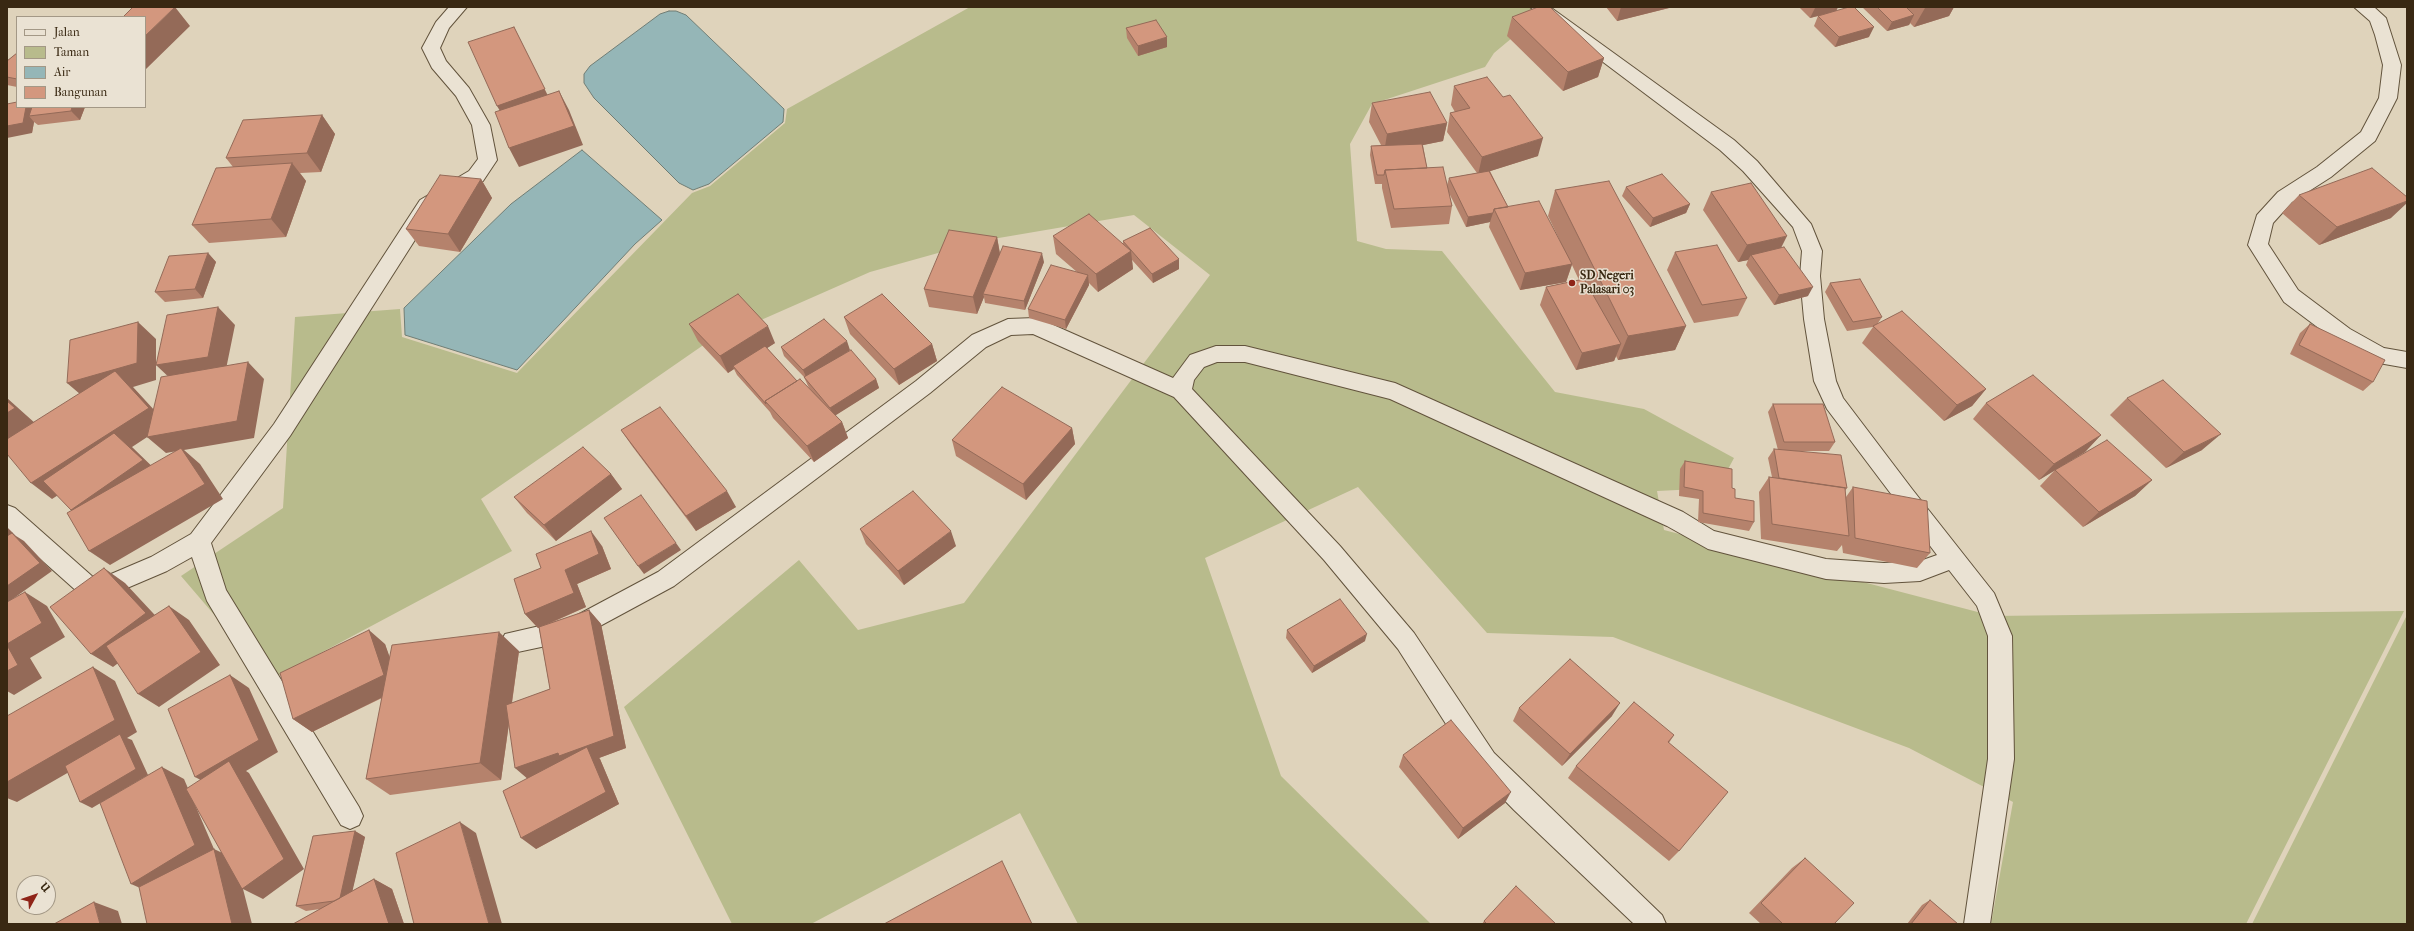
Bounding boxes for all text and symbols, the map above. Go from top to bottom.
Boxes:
legend [16,16,146,108]
text: Jalan [54,25,80,39]
text: Taman [54,45,89,59]
text: Air [54,65,70,79]
text: Bangunan [54,85,107,99]
place label: SD Negeri Palasari 03 [1580,269,1634,297]
marker: SD Negeri Palasari 03 [1567,278,1577,288]
north arrow [16,875,56,915]
text: U [37,880,53,895]

